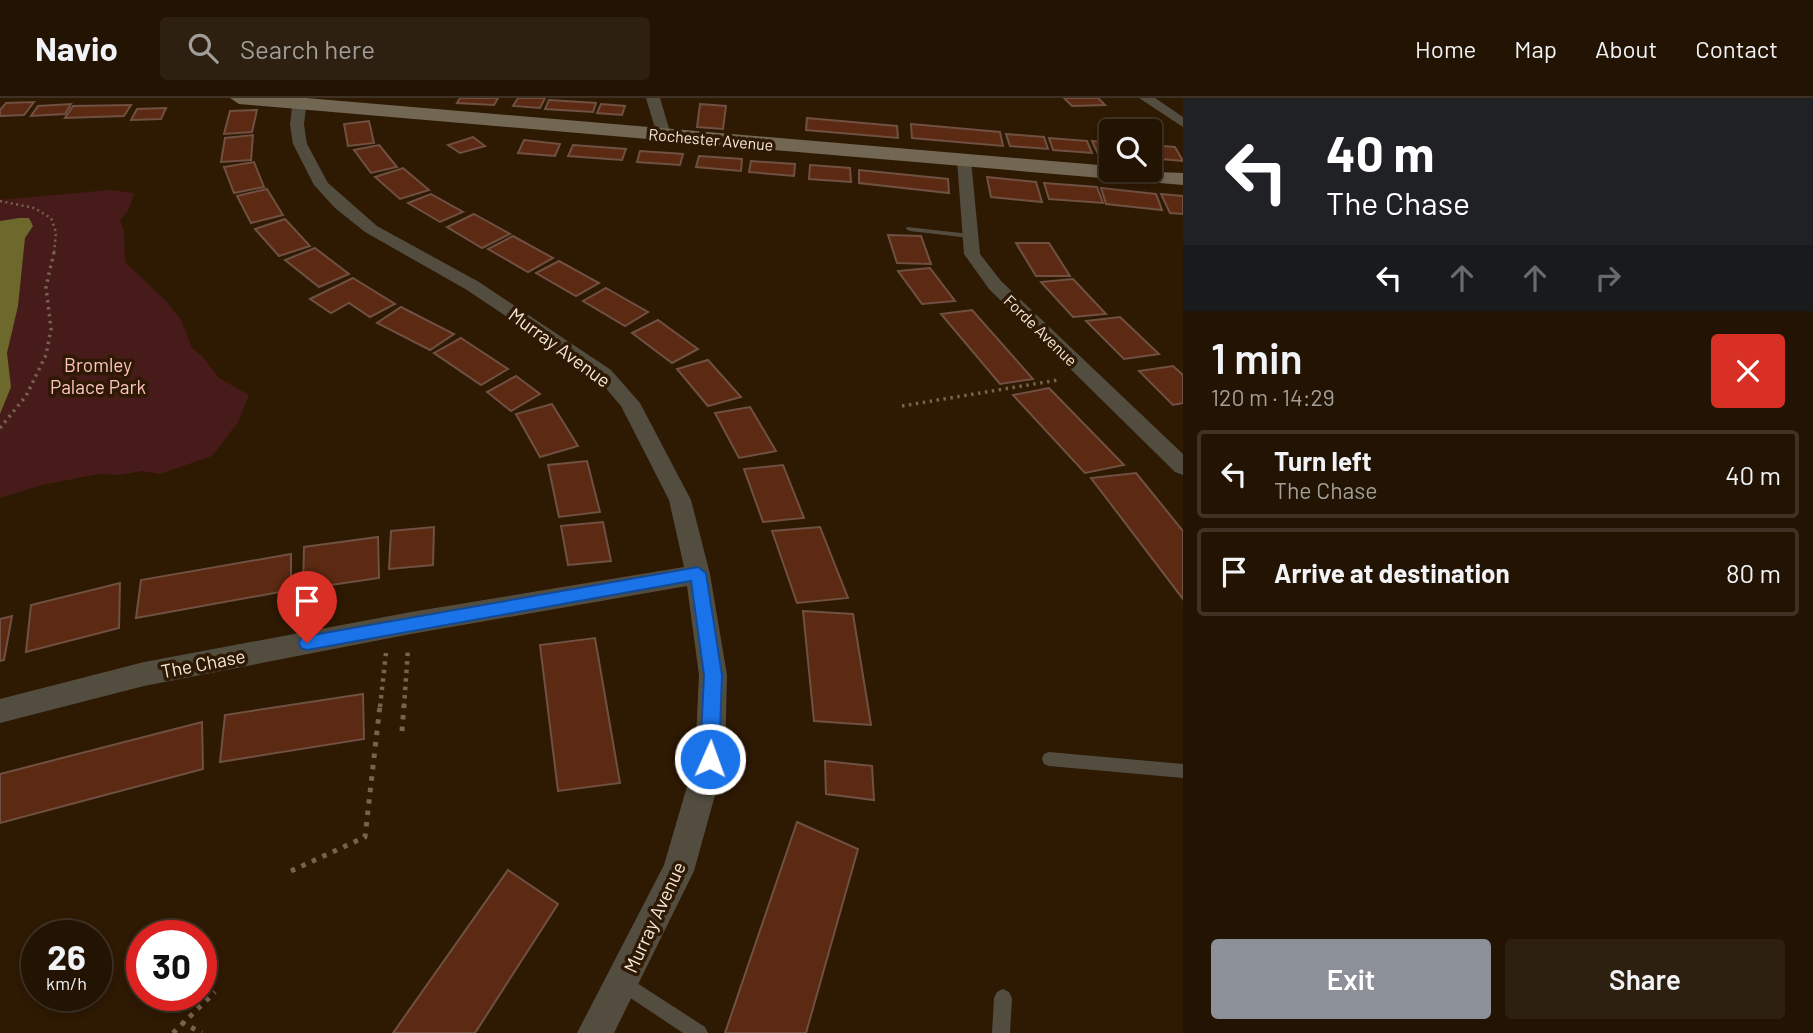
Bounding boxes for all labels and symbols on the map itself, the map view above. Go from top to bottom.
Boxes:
street label: Rochester Avenue [648,124,774,154]
street label: Forde Avenue [1001,290,1081,370]
street label: Murray Avenue [505,302,615,392]
park label: Bromley Palace Park [50,353,146,398]
pin [277,571,337,643]
street label: The Chase [159,644,247,682]
position arrow [673,722,747,796]
street label: Murray Avenue [618,858,690,976]
speed limit sign: 30 [126,920,217,1011]

